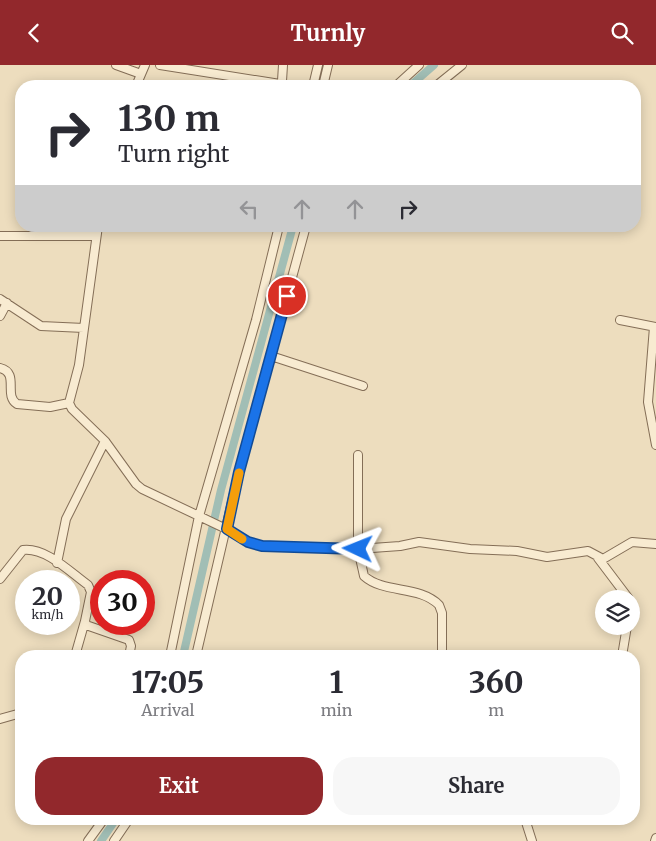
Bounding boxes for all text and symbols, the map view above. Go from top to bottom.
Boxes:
icon: back [20,19,48,47]
text: Turnly [291,19,365,47]
icon: search [608,19,636,47]
text: 130 m [118,97,220,141]
icon: right [35,100,100,165]
text: Turn right [118,140,229,168]
icon: left [235,195,263,223]
icon: ahead [288,195,316,223]
icon: ahead [341,195,369,223]
icon: right [394,195,422,223]
pin [266,275,308,317]
icon: arrive [273,282,301,310]
position arrow [331,522,383,574]
speed limit sign: 30 [90,570,155,635]
text: 20 [32,580,63,612]
map controls [595,590,640,635]
button: layers [595,590,640,635]
text: km/h [32,607,63,622]
text: 17:05 [131,663,204,701]
text: 1 [330,663,343,701]
text: 360 [469,663,524,701]
text: Arrival [141,700,195,720]
text: min [321,700,352,720]
text: m [488,700,504,720]
button: Exit [35,757,323,815]
button: Share [333,757,620,815]

